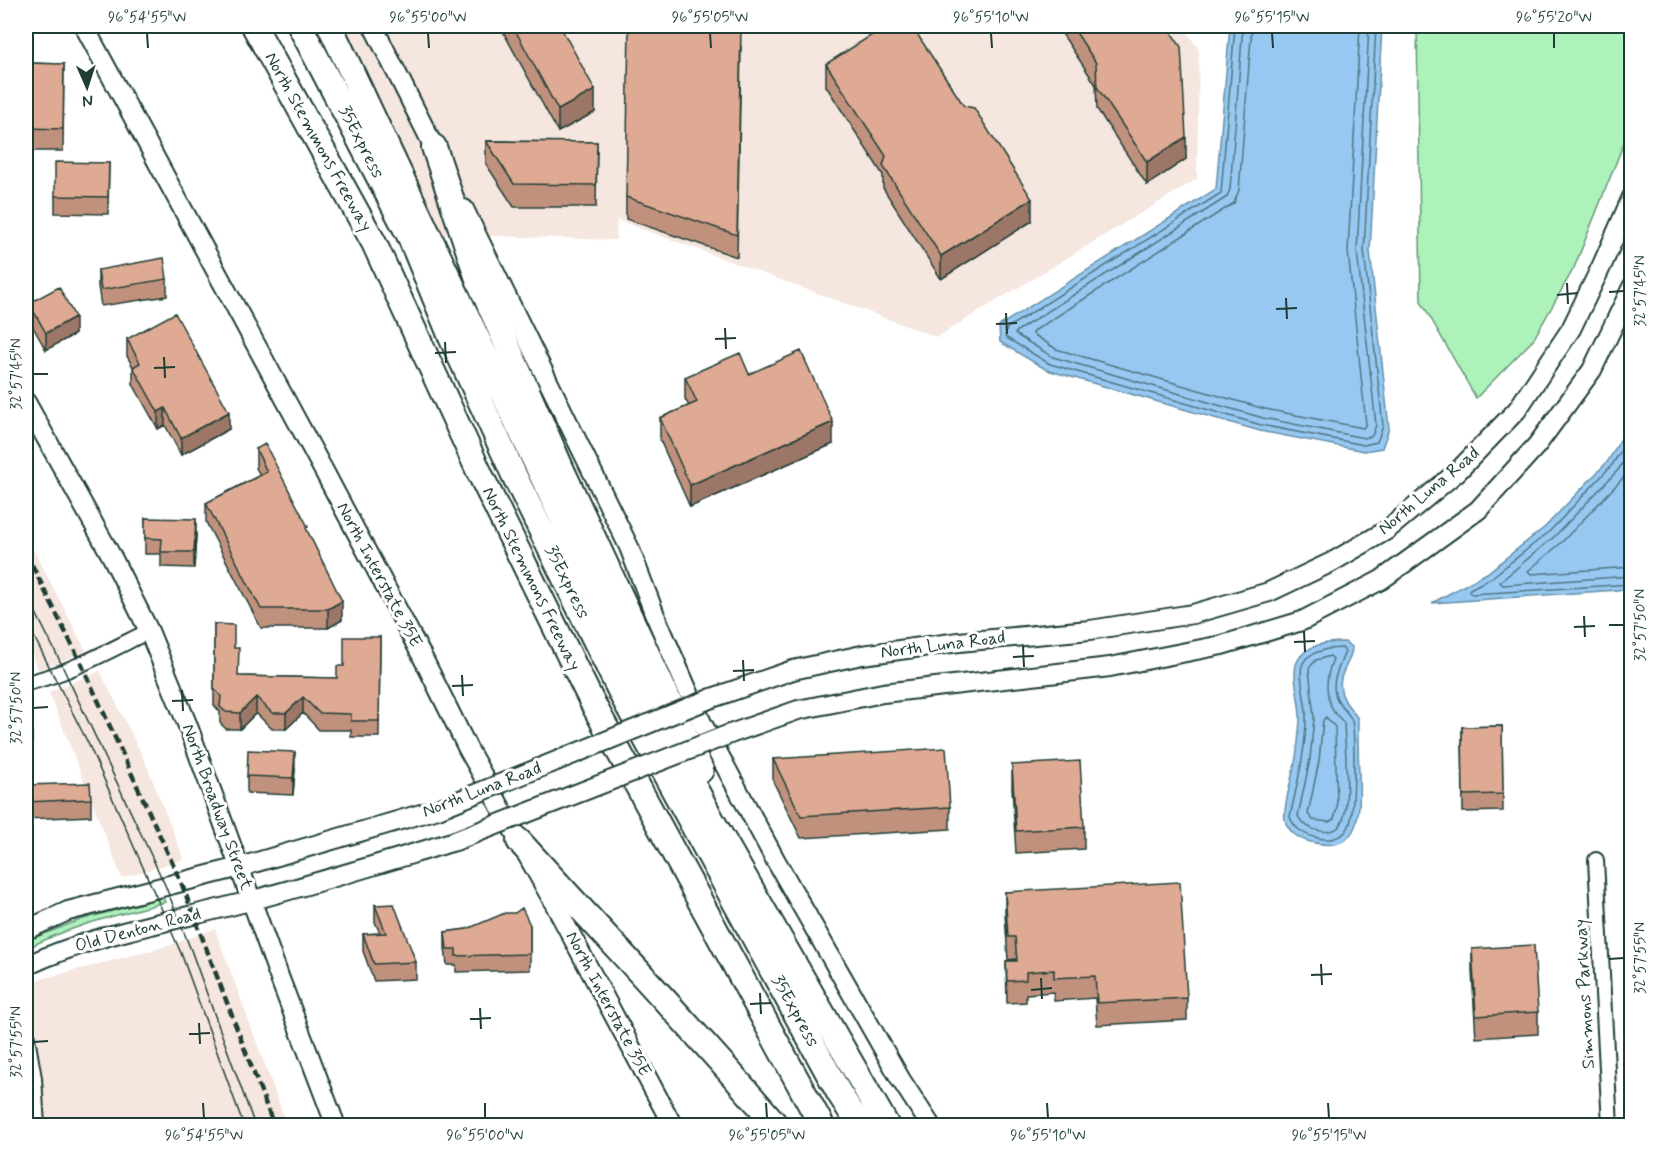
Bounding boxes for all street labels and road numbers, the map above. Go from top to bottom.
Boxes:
street label: North Stemmons Freeway [259,48,377,236]
street label: 35Express [332,101,390,183]
street label: North Luna Road [1373,441,1485,541]
street label: North Stemmons Freeway [476,483,586,675]
street label: North Interstate 35E [331,498,427,652]
street label: 35Express [539,541,595,623]
street label: North Luna Road [879,625,1007,665]
street label: North Broadway Street [176,721,258,894]
street label: North Luna Road [419,756,545,824]
street label: Old Denton Road [72,902,204,958]
street label: Simmons Parkway [1569,918,1601,1070]
street label: North Interstate 35E [560,927,656,1081]
street label: 35Express [765,971,825,1051]

